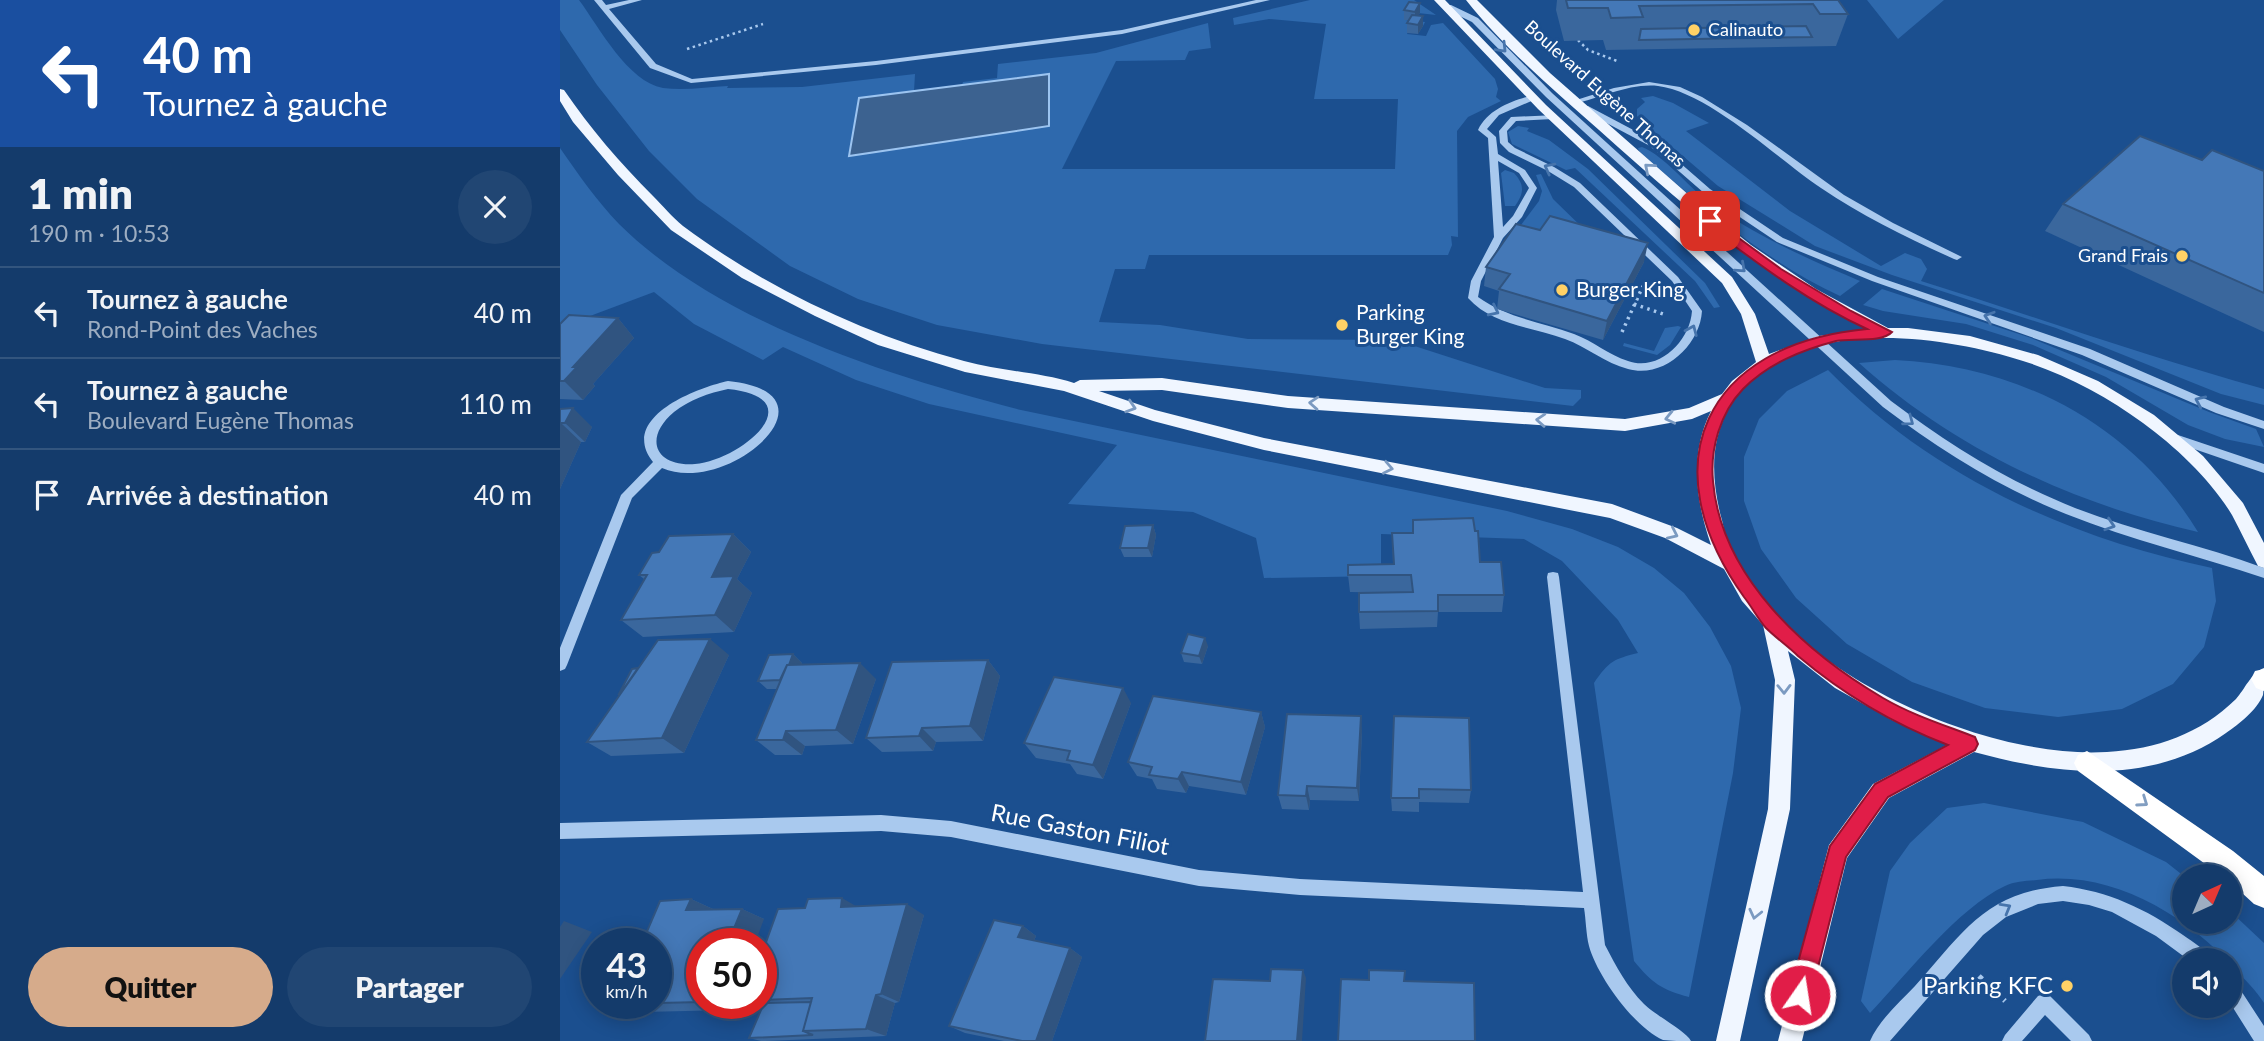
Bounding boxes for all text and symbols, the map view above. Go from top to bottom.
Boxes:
street label: Boulevard Eugène Thomas [1521,15,1691,171]
place label: Calinauto [1708,18,1783,40]
marker: Calinauto [1686,22,1702,38]
text: 40 m [143,25,253,83]
icon: left [28,28,119,119]
one-way arrow [1493,40,1506,53]
text: Tournez à gauche [143,84,388,123]
one-way arrow [1544,163,1556,176]
one-way arrow [1645,164,1658,176]
text: 1 min [28,168,133,218]
button: close [458,170,532,244]
pin [1680,191,1740,251]
icon: arrive [1691,202,1729,240]
text: 190 m · 10:53 [28,219,170,247]
place label: Grand Frais [2078,244,2168,266]
marker: Grand Frais [2174,248,2190,264]
one-way arrow [1733,260,1746,272]
place label: Burger King [1576,276,1685,301]
marker: Burger King [1554,282,1570,298]
text: Tournez à gauche [87,283,288,315]
icon: left [28,294,66,332]
text: 40 m [474,297,532,329]
place label: Parking Burger King [1356,299,1465,348]
one-way arrow [1487,303,1499,317]
one-way arrow [1983,311,1996,325]
text: Rond-Point des Vaches [87,315,318,343]
marker: Parking Burger King [1334,317,1350,333]
one-way arrow [1684,325,1698,337]
text: Tournez à gauche [87,374,288,406]
icon: left [28,385,66,423]
text: 110 m [459,388,532,420]
one-way arrow [1308,396,1319,411]
one-way arrow [2195,396,2207,410]
one-way arrow [1125,399,1137,414]
text: Boulevard Eugène Thomas [87,406,354,434]
one-way arrow [1664,410,1676,424]
one-way arrow [1902,412,1914,425]
one-way arrow [1535,413,1546,428]
one-way arrow [1382,459,1394,474]
icon: arrive [28,476,66,514]
text: Arrivée à destination [87,479,329,511]
text: 40 m [474,479,532,511]
one-way arrow [2104,517,2116,531]
one-way arrow [1666,526,1678,540]
one-way arrow [1776,684,1792,695]
one-way arrow [2135,794,2148,806]
street label: Rue Gaston Filiot [989,797,1172,860]
north arrow [2172,864,2242,934]
map controls [2172,864,2242,1018]
one-way arrow [1998,903,2011,916]
one-way arrow [1749,908,1763,920]
speed limit sign: 50 [686,928,777,1019]
text: 43 [606,943,647,985]
button: Quitter [28,947,273,1027]
button: Partager [287,947,532,1027]
button: sound [2172,948,2242,1018]
position arrow [1763,958,1837,1032]
place label: Parking KFC [1923,970,2053,999]
marker: Parking KFC [2059,978,2075,994]
text: km/h [605,980,648,1002]

